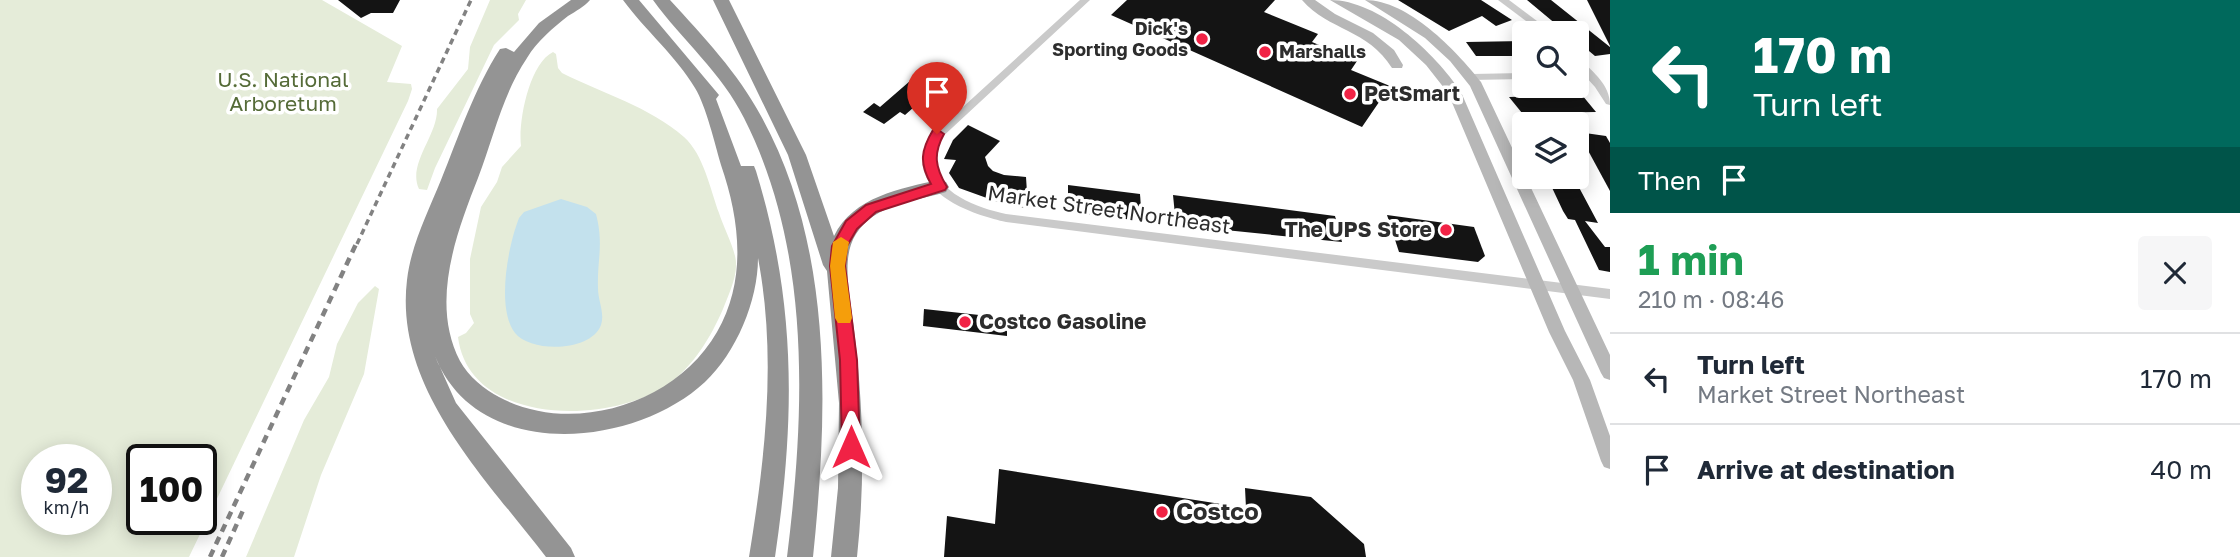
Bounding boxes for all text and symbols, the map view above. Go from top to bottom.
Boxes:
place label: Dick's Sporting Goods [1052,17,1188,60]
map controls [1512,21,1589,189]
button: search [1512,21,1589,98]
text: 170 m [1753,25,1892,84]
icon: left [1638,28,1729,119]
marker: Dick's Sporting Goods [1194,31,1210,47]
place label: Marshalls [1279,40,1366,62]
marker: Marshalls [1257,44,1273,60]
pin [907,62,967,134]
park label: U.S. National Arboretum [217,66,349,116]
icon: arrive [918,73,956,111]
place label: PetSmart [1364,80,1460,106]
text: Turn left [1753,85,1882,123]
marker: PetSmart [1342,86,1358,102]
button: layers [1512,112,1589,189]
icon: arrive [1715,161,1753,199]
text: Then [1638,165,1701,196]
street label: Market Street Northeast [986,179,1232,239]
place label: The UPS Store [1284,216,1432,242]
marker: The UPS Store [1438,222,1454,238]
text: 1 min [1638,234,1744,284]
button: close [2138,236,2212,310]
text: 210 m · 08:46 [1638,285,1784,313]
place label: Costco Gasoline [979,308,1146,334]
marker: Costco Gasoline [957,314,973,330]
text: Turn left [1697,349,1805,380]
icon: left [1638,360,1676,398]
text: 170 m [2140,363,2212,394]
text: Market Street Northeast [1697,380,1965,408]
position arrow [814,410,888,484]
speed limit sign: 100 [126,444,217,535]
icon: arrive [1638,451,1676,489]
text: Arrive at destination [1697,454,1955,485]
text: 40 m [2151,454,2212,485]
text: 92 [45,459,88,501]
text: km/h [44,496,89,518]
place label: Costco [1176,496,1259,525]
marker: Costco [1154,504,1170,520]

